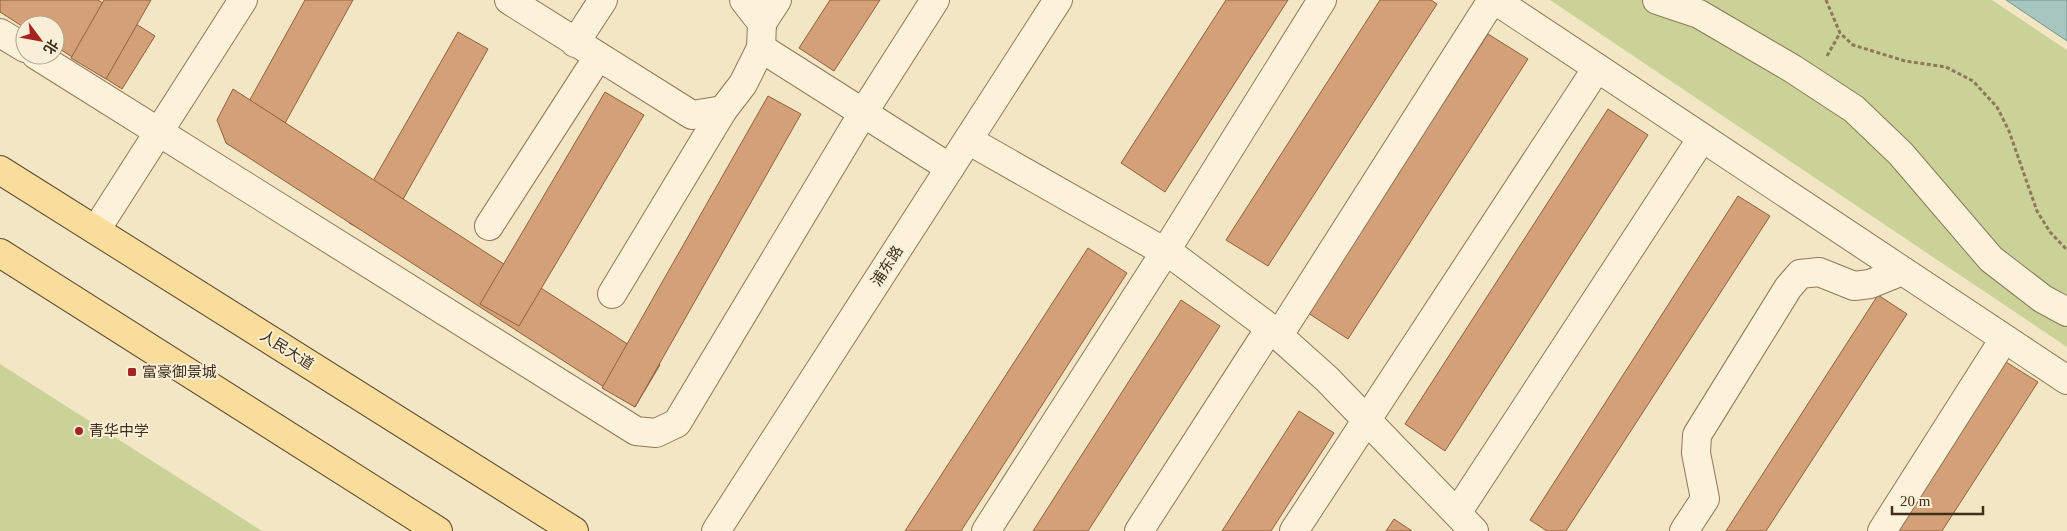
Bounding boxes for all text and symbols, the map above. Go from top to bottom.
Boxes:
north arrow [15,15,65,65]
text: 北 [41,37,61,57]
street label: 浦东路 [867,242,906,289]
street label: 人民大道 [257,327,317,373]
place label: 富豪御景城 [142,364,217,380]
marker: 富豪御景城 [126,366,138,378]
place label: 青华中学 [89,422,149,439]
marker: 青华中学 [73,425,85,437]
scale bar [1892,484,1983,516]
text: 20 m [1900,493,1931,509]

